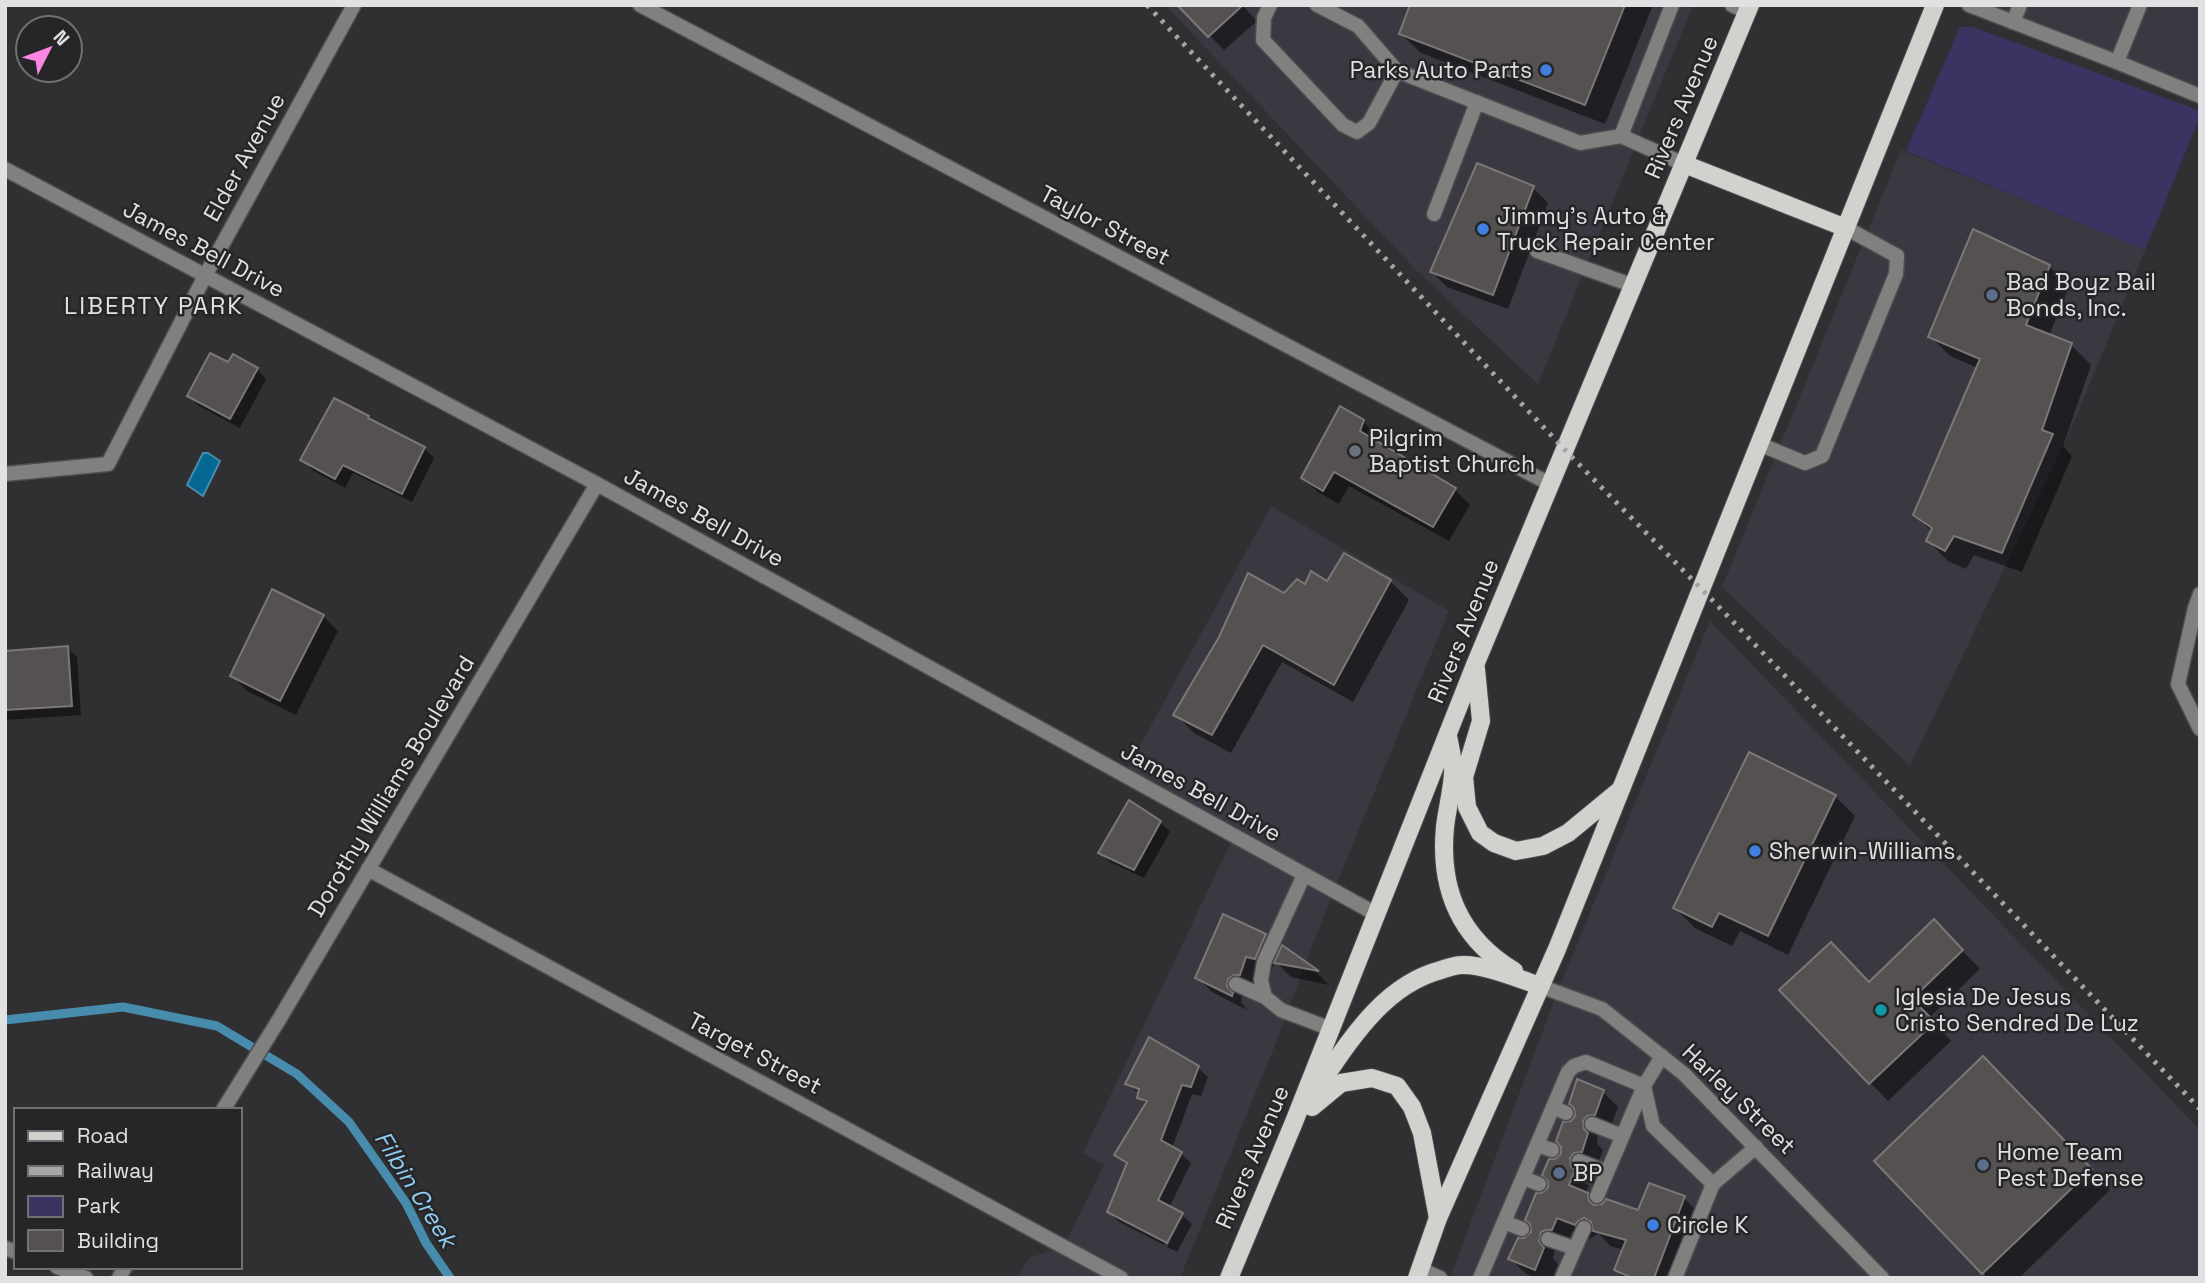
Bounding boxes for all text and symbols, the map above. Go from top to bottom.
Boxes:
north arrow [14,14,84,84]
text: N [48,25,75,51]
street label: Rivers Avenue [1637,31,1725,183]
place label: Parks Auto Parts [1350,55,1532,85]
marker: Parks Auto Parts [1538,62,1554,78]
street label: Elder Avenue [196,87,292,227]
street label: Taylor Street [1035,178,1175,272]
street label: James Bell Drive [118,194,290,304]
place label: Jimmy's Auto & Truck Repair Center [1497,201,1715,257]
marker: Jimmy's Auto & Truck Repair Center [1475,221,1491,237]
place label: Bad Boyz Bail Bonds, Inc. [2006,267,2156,323]
marker: Bad Boyz Bail Bonds, Inc. [1984,287,2000,303]
district label: LIBERTY PARK [64,290,244,321]
place label: Pilgrim Baptist Church [1369,423,1535,479]
marker: Pilgrim Baptist Church [1347,443,1363,459]
street label: James Bell Drive [619,461,789,573]
street label: Rivers Avenue [1420,554,1506,708]
street label: Dorothy Williams Boulevard [301,650,481,922]
street label: James Bell Drive [1116,736,1286,848]
place label: Sherwin-Williams [1769,836,1955,866]
marker: Sherwin-Williams [1747,843,1763,859]
place label: Iglesia De Jesus Cristo Sendred De Luz [1895,982,2139,1038]
marker: Iglesia De Jesus Cristo Sendred De Luz [1873,1002,1889,1018]
street label: Target Street [683,1005,827,1101]
street label: Harley Street [1676,1037,1802,1161]
street label: Rivers Avenue [1208,1081,1296,1233]
legend [14,1108,242,1269]
text: Road [77,1122,129,1149]
water label: Filbin Creek [368,1125,466,1256]
place label: Home Team Pest Defense [1997,1137,2144,1193]
text: Railway [77,1157,154,1184]
marker: Home Team Pest Defense [1975,1157,1991,1173]
place label: BP [1573,1158,1602,1188]
marker: BP [1551,1165,1567,1181]
text: Park [77,1192,121,1219]
place label: Circle K [1667,1210,1749,1240]
marker: Circle K [1645,1217,1661,1233]
text: Building [77,1227,159,1254]

